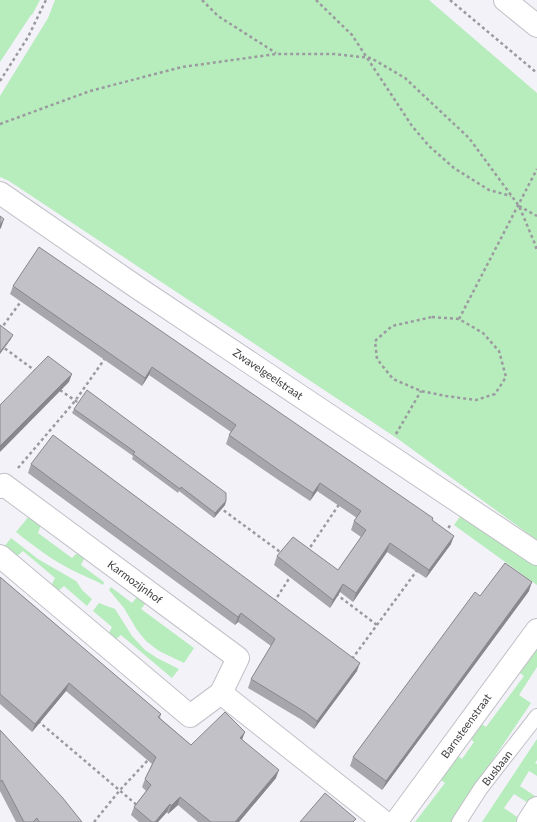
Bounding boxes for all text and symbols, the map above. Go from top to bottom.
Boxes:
street label: Zwavelgeelstraat [231,345,306,402]
street label: Karmozijnhof [105,557,165,606]
street label: Barnsteenstraat [438,691,493,760]
street label: Busbaan [479,747,514,788]

